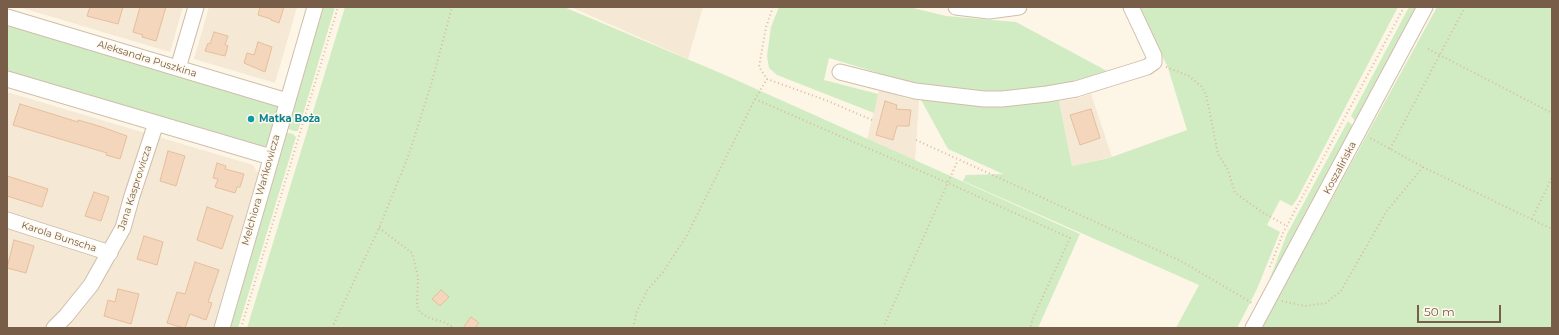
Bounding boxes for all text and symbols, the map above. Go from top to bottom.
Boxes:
street label: Aleksandra Puszkina [96,38,198,80]
place label: Matka Boża [259,113,320,125]
marker: Matka Boża [246,114,256,124]
street label: Melchiora Wańkowicza [239,133,283,247]
street label: Koszalińska [1321,140,1359,196]
street label: Jana Kasprowicza [116,144,154,232]
street label: Karola Bunscha [20,219,98,255]
scale bar [1419,297,1503,323]
text: 50 m [1424,304,1455,319]

